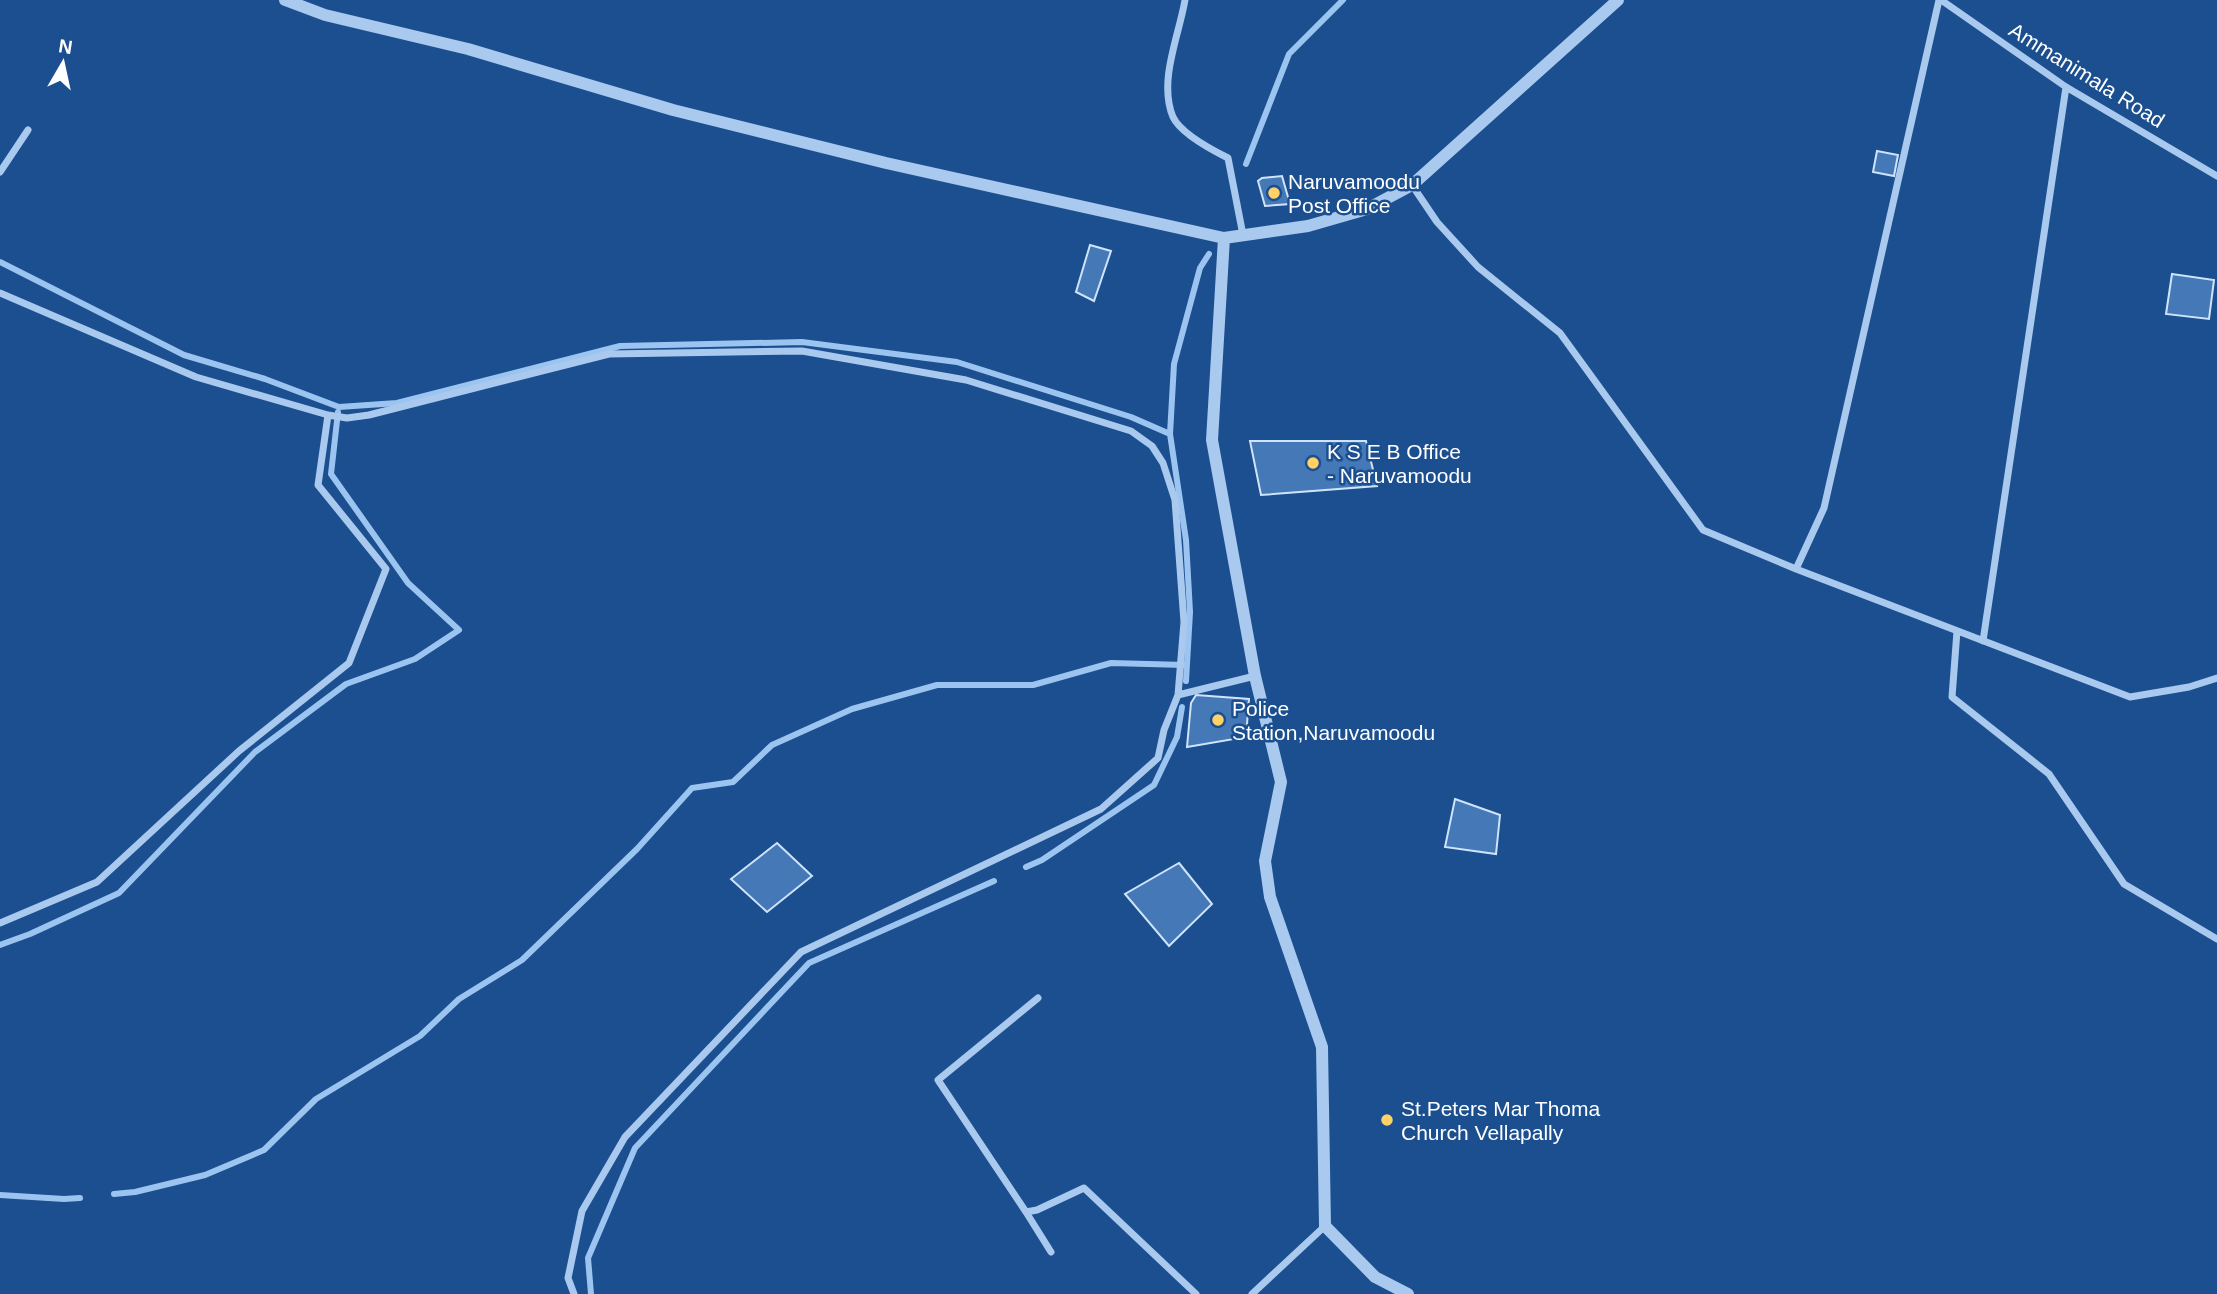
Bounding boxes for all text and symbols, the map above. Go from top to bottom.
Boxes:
street label: Ammanimala Road [2005,18,2169,132]
north arrow [28,28,98,98]
text: N [57,35,74,58]
place label: Naruvamoodu Post Office [1288,170,1420,217]
marker: Naruvamoodu Post Office [1266,185,1282,201]
place label: K S E B Office - Naruvamoodu [1327,440,1472,487]
marker: K S E B Office - Naruvamoodu [1305,455,1321,471]
place label: Police Station,Naruvamoodu [1232,697,1435,744]
marker: Police Station,Naruvamoodu [1210,712,1226,728]
place label: St.Peters Mar Thoma Church Vellapally [1401,1097,1601,1144]
marker: St.Peters Mar Thoma Church Vellapally [1379,1112,1395,1128]

